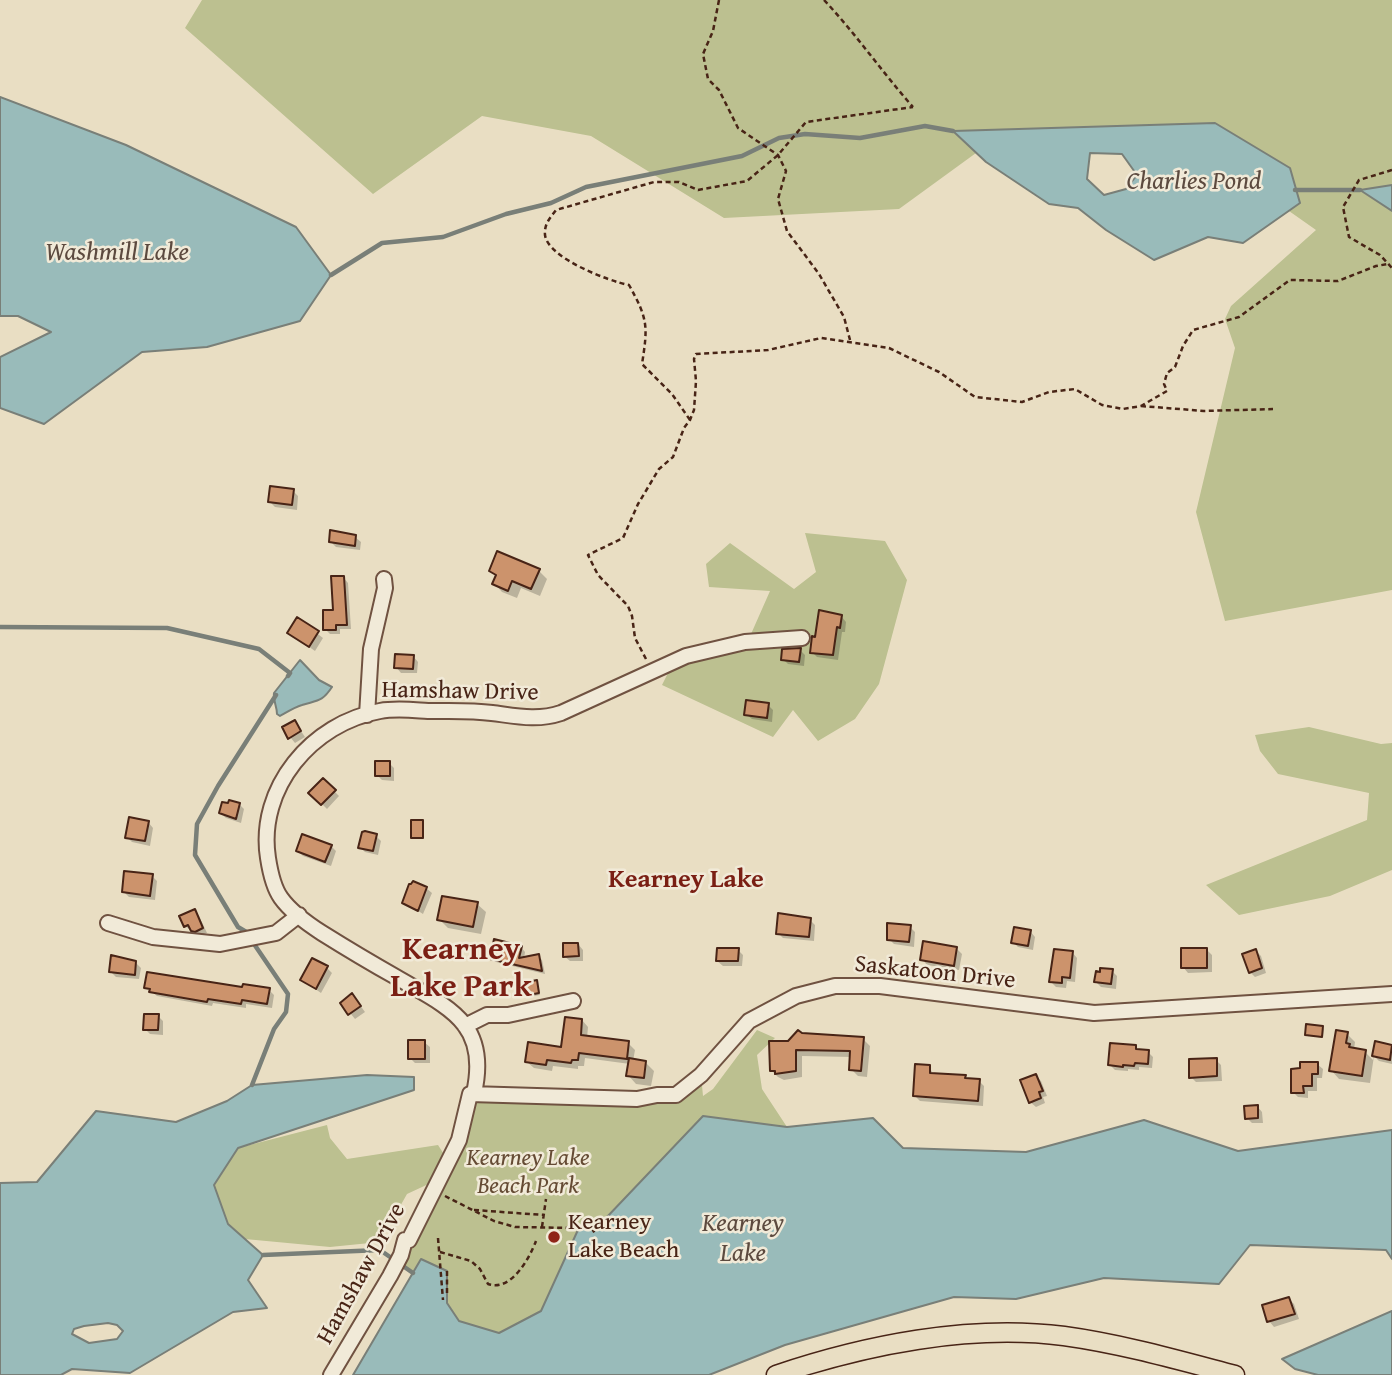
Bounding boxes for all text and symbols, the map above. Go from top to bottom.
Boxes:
water label: Charlies Pond [1126,166,1262,198]
water label: Washmill Lake [45,237,189,269]
street label: Hamshaw Drive [381,676,539,708]
district label: Kearney Lake [608,864,764,896]
district label: Kearney Lake Park [390,932,532,1007]
street label: Saskatoon Drive [853,950,1017,996]
park label: Kearney Lake Beach Park [466,1145,590,1201]
street label: Hamshaw Drive [311,1198,413,1350]
water label: Kearney Lake [702,1208,784,1270]
place label: Kearney Lake Beach [568,1209,679,1265]
marker: Kearney Lake Beach [546,1229,562,1245]

